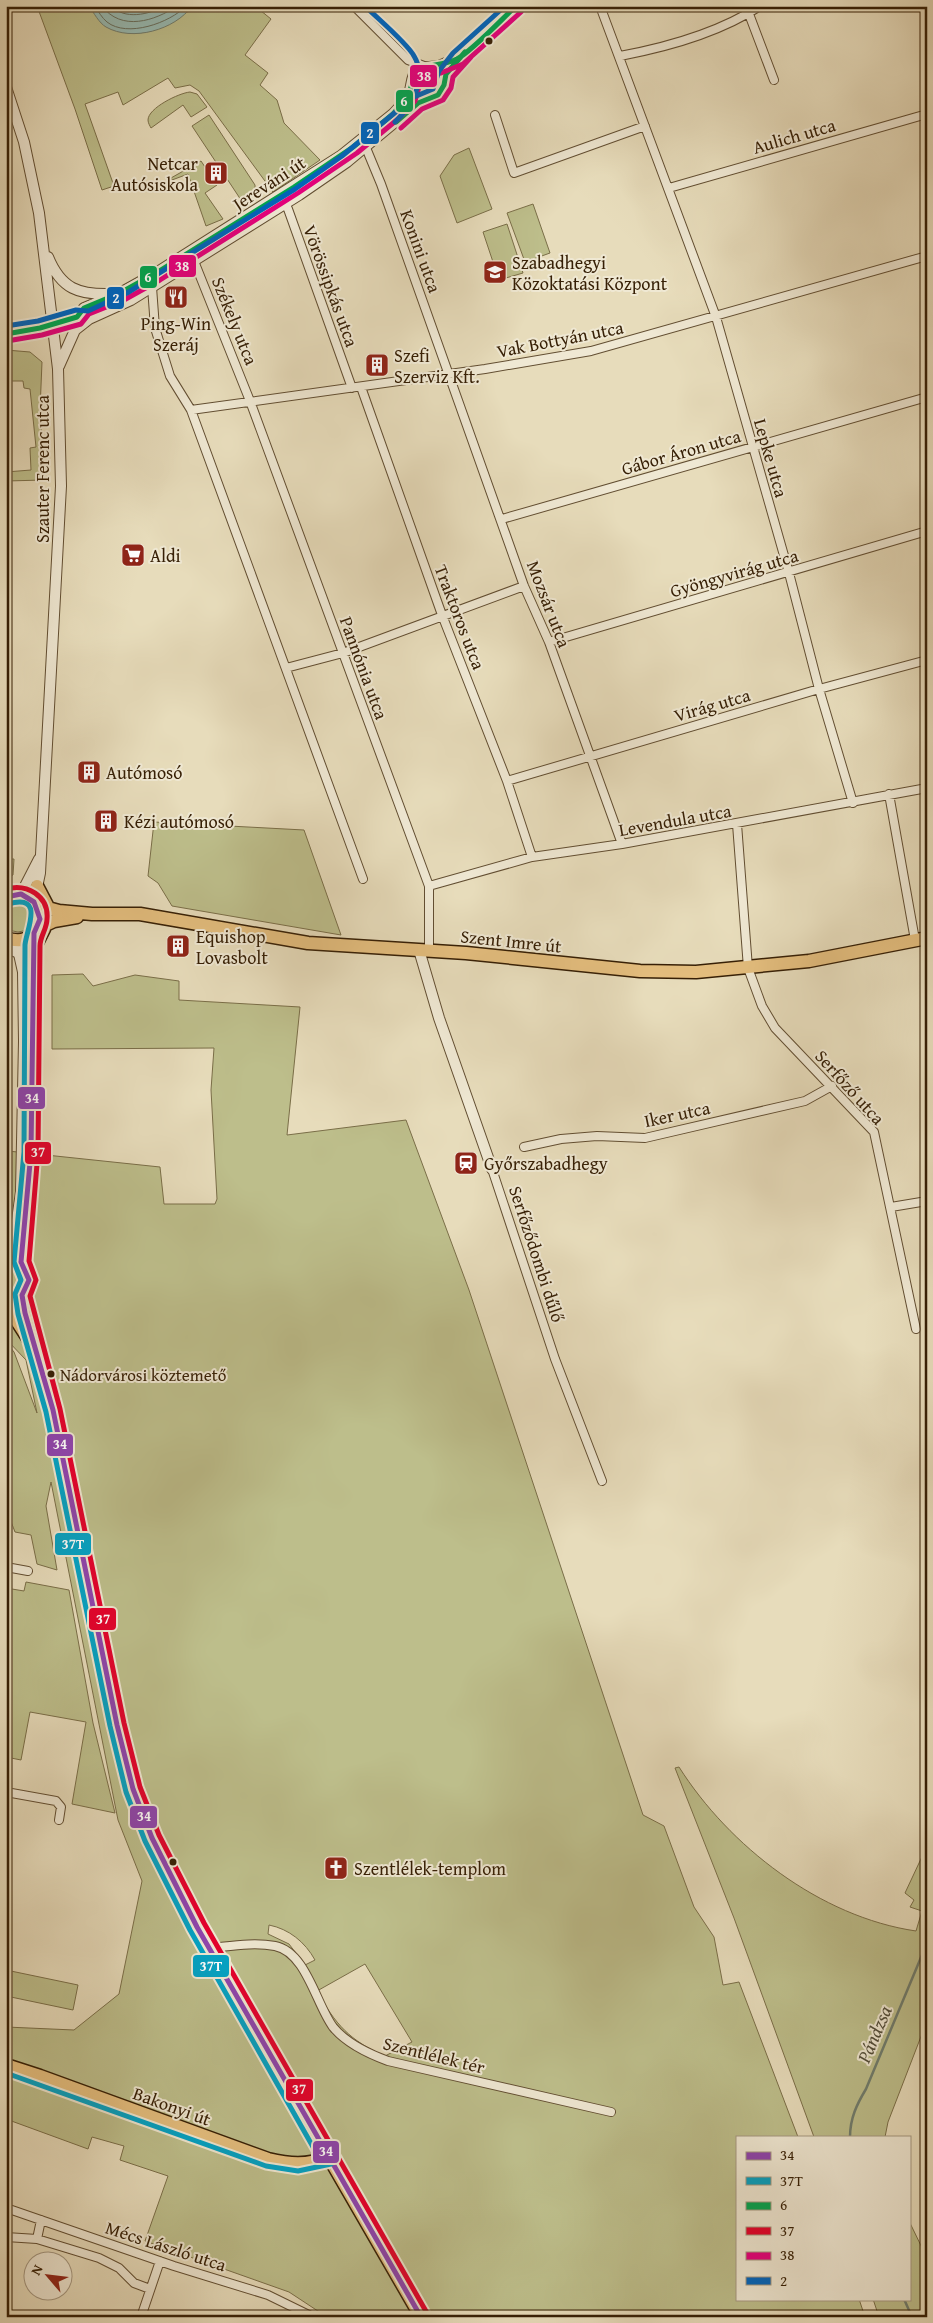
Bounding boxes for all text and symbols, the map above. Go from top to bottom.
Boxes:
unlabelled marker [484,36,494,46]
line badge: 38 [409,64,438,88]
text: 38 [417,66,431,86]
line badge: 6 [395,89,414,113]
text: 6 [400,91,408,111]
street label: Aulich utca [749,111,839,161]
line badge: 2 [360,121,380,145]
text: 2 [366,123,374,143]
street label: Jereváni út [225,149,311,218]
place label: Netcar Autósiskola [111,150,199,198]
building icon: Netcar Autósiskola [203,160,229,186]
street label: Konini utca [393,206,449,297]
street label: Vörössipkás utca [296,221,366,351]
place label: Szabadhegyi Közoktatási Központ [512,249,668,297]
line badge: 38 [168,254,197,278]
text: 38 [175,256,189,276]
school or university icon: Szabadhegyi Közoktatási Központ [482,259,508,285]
line badge: 6 [139,265,158,289]
text: 6 [144,267,152,287]
street label: Székely utca [205,273,265,370]
restaurant icon: Ping-Win Szeráj [163,284,189,310]
line badge: 2 [106,286,125,310]
text: 2 [112,288,120,308]
place label: Ping-Win Szeráj [141,310,211,358]
street label: Vak Bottyán utca [494,313,626,365]
place label: Szefi Szerviz Kft. [394,342,480,390]
building icon: Szefi Szerviz Kft. [364,352,390,378]
street label: Szauter Ferenc utca [29,395,56,543]
street label: Lepke utca [747,415,795,501]
street label: Gábor Áron utca [618,422,744,482]
supermarket icon: Aldi [120,542,146,568]
place label: Aldi [150,542,181,569]
street label: Gyöngyvirág utca [667,542,802,604]
street label: Mozsár utca [520,556,578,652]
street label: Traktoros utca [428,561,493,674]
street label: Pannónia utca [333,613,395,724]
street label: Virág utca [671,681,754,729]
building icon: Autómosó [76,759,102,785]
place label: Autómosó [106,759,182,786]
street label: Levendula utca [617,797,734,843]
building icon: Kézi autómosó [93,808,119,834]
place label: Kézi autómosó [124,808,234,835]
street label: Szent Imre út [459,922,563,960]
place label: Equishop Lovasbolt [196,923,268,971]
building icon: Equishop Lovasbolt [165,933,191,959]
street label: Serfőző utca [809,1043,892,1131]
line badge: 34 [17,1086,46,1110]
text: 34 [25,1088,39,1108]
street label: Iker utca [642,1094,713,1134]
line badge: 37 [24,1141,52,1165]
text: 37 [31,1142,45,1162]
station icon: Győrszabadhegy [453,1150,479,1176]
place label: Győrszabadhegy [484,1150,608,1177]
street label: Serfőződombi dűlő [502,1182,572,1326]
place label: Nádorvárosi köztemető [60,1362,227,1387]
marker: Nádorvárosi köztemető [46,1369,56,1379]
line badge: 34 [46,1433,74,1457]
text: 34 [53,1434,67,1454]
line badge: 37T [54,1532,92,1556]
text: 37T [62,1534,85,1554]
line badge: 37 [88,1607,117,1631]
text: 37 [96,1609,110,1629]
line badge: 34 [129,1805,158,1829]
text: 34 [137,1806,151,1826]
church icon: Szentlélek-templom [323,1855,349,1881]
place label: Szentlélek-templom [354,1855,506,1882]
unlabelled marker [168,1857,178,1867]
line badge: 37T [192,1954,230,1978]
text: 37T [200,1956,223,1976]
water label: Pándzsa [849,2001,899,2068]
street label: Szentlélek tér [380,2029,488,2081]
line badge: 37 [285,2078,314,2102]
street label: Bakonyi út [129,2079,215,2133]
text: 37 [292,2079,306,2099]
legend [736,2136,910,2300]
line badge: 34 [312,2140,340,2164]
text: 34 [319,2141,333,2161]
text: 34 [780,2144,794,2165]
text: 37T [780,2170,803,2191]
text: 6 [780,2194,787,2215]
street label: Mécs László utca [102,2214,230,2278]
text: 37 [780,2220,794,2241]
text: 38 [780,2244,794,2265]
north arrow [22,2250,72,2300]
text: N [25,2261,48,2279]
text: 2 [780,2270,787,2291]

